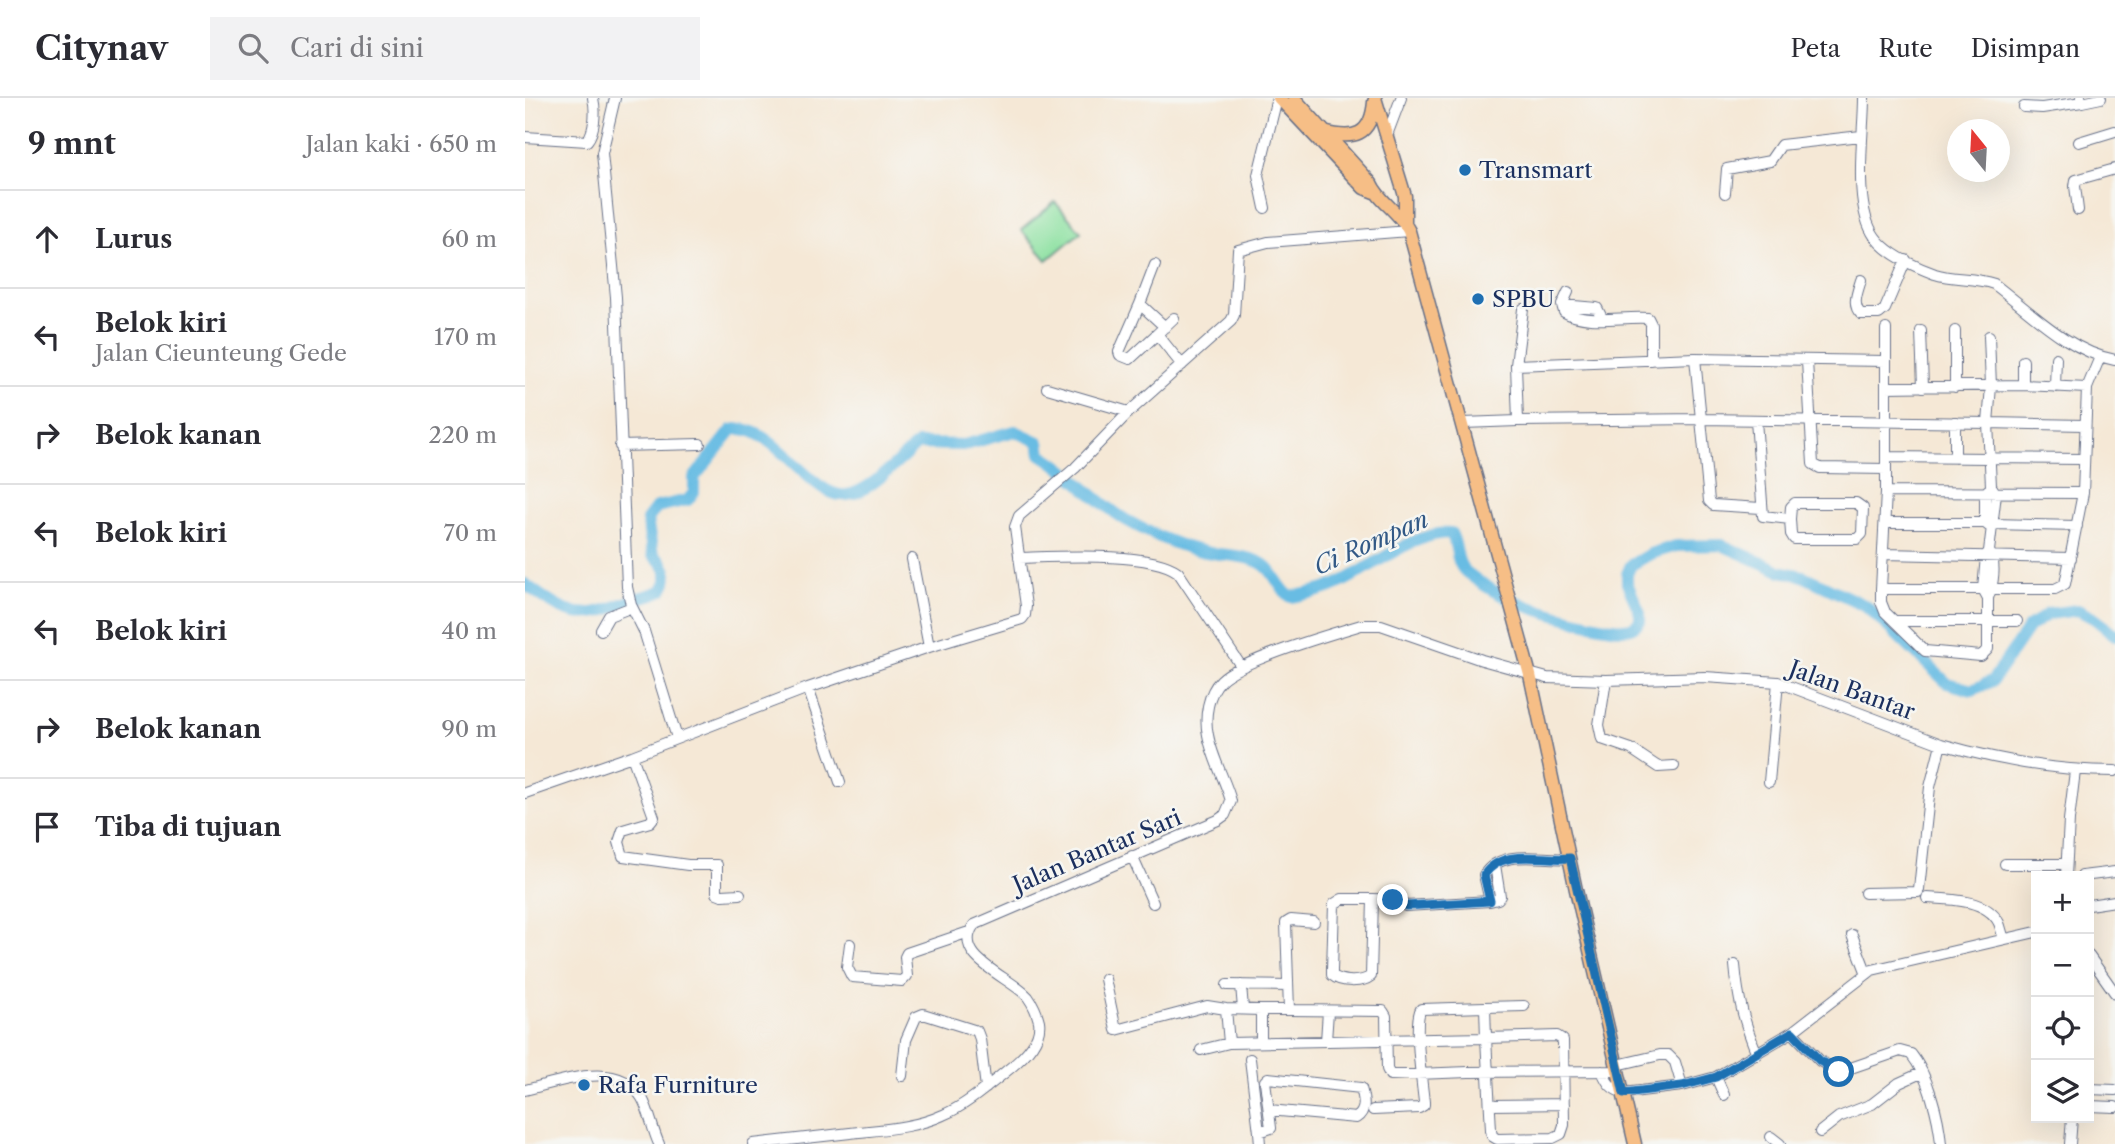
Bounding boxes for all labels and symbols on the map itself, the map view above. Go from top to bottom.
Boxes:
north arrow [1947,119,2010,182]
place label: Transmart [1479,156,1592,184]
marker: Transmart [1457,162,1473,178]
place label: SPBU [1492,285,1555,313]
marker: SPBU [1470,291,1486,307]
water label: Ci Rompan [1309,504,1433,581]
street label: Jalan Bantar [1782,653,1919,726]
street label: Jalan Bantar Sari [1006,803,1185,900]
route end [1377,884,1408,915]
route start [1823,1056,1854,1087]
place label: Rafa Furniture [598,1071,758,1099]
marker: Rafa Furniture [576,1077,592,1093]

